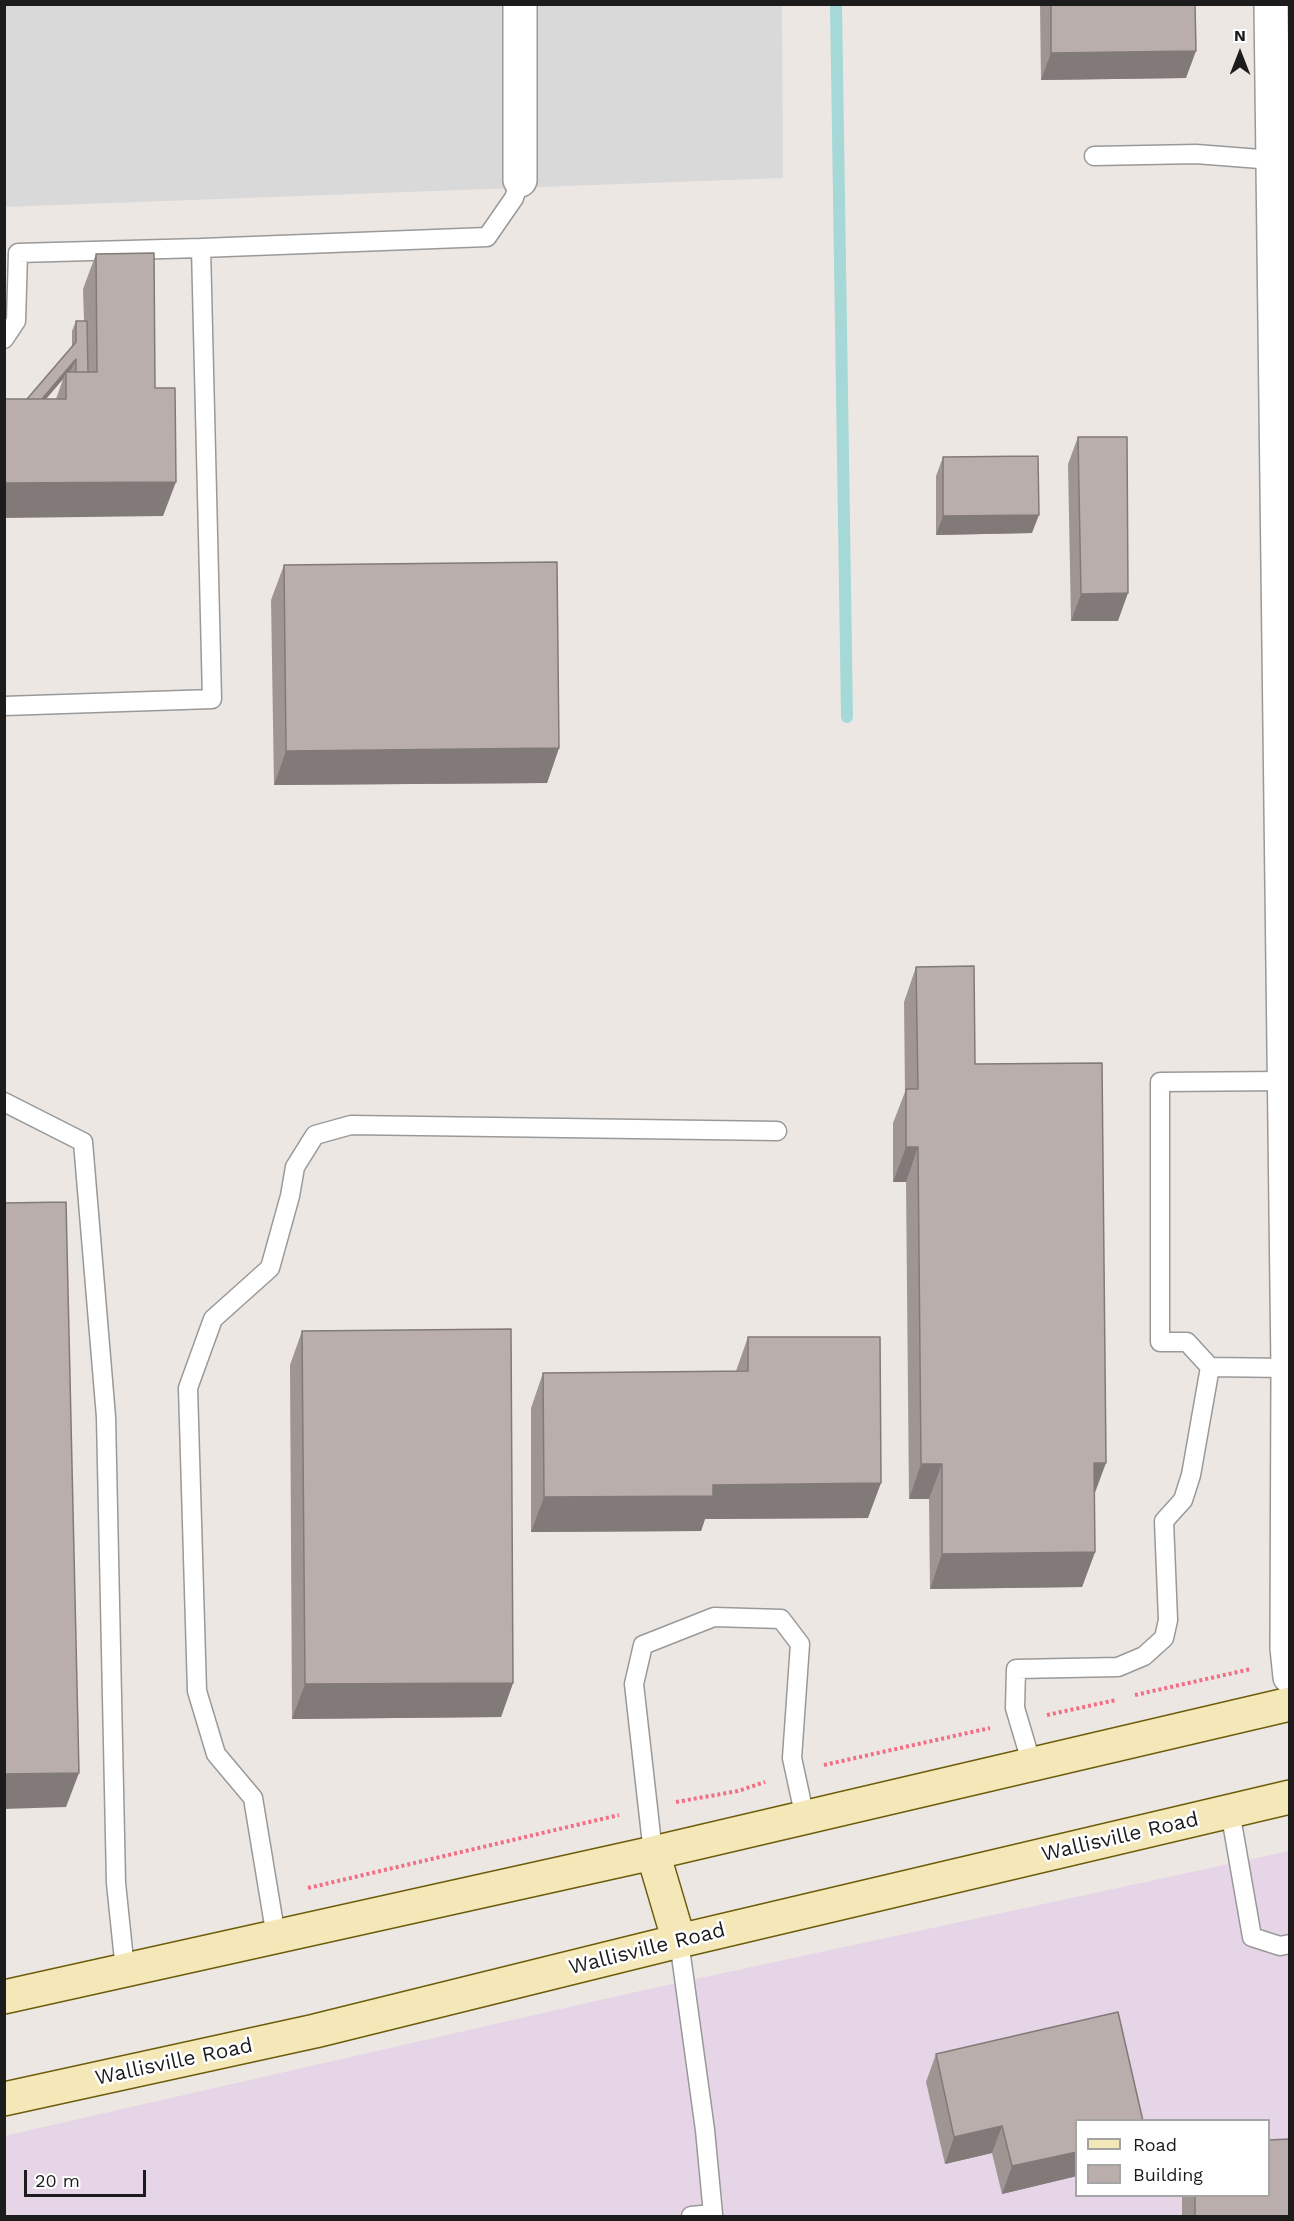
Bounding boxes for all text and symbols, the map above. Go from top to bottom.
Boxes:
north arrow [1210,24,1270,84]
text: N [1234,26,1246,45]
street label: Wallisville Road [1039,1807,1201,1867]
street label: Wallisville Road [566,1917,728,1981]
street label: Wallisville Road [93,2033,255,2091]
legend [1075,2119,1270,2197]
text: Road [1133,2134,1177,2155]
scale bar [27,2158,148,2196]
text: Building [1133,2164,1203,2185]
text: 20 m [35,2170,80,2191]

